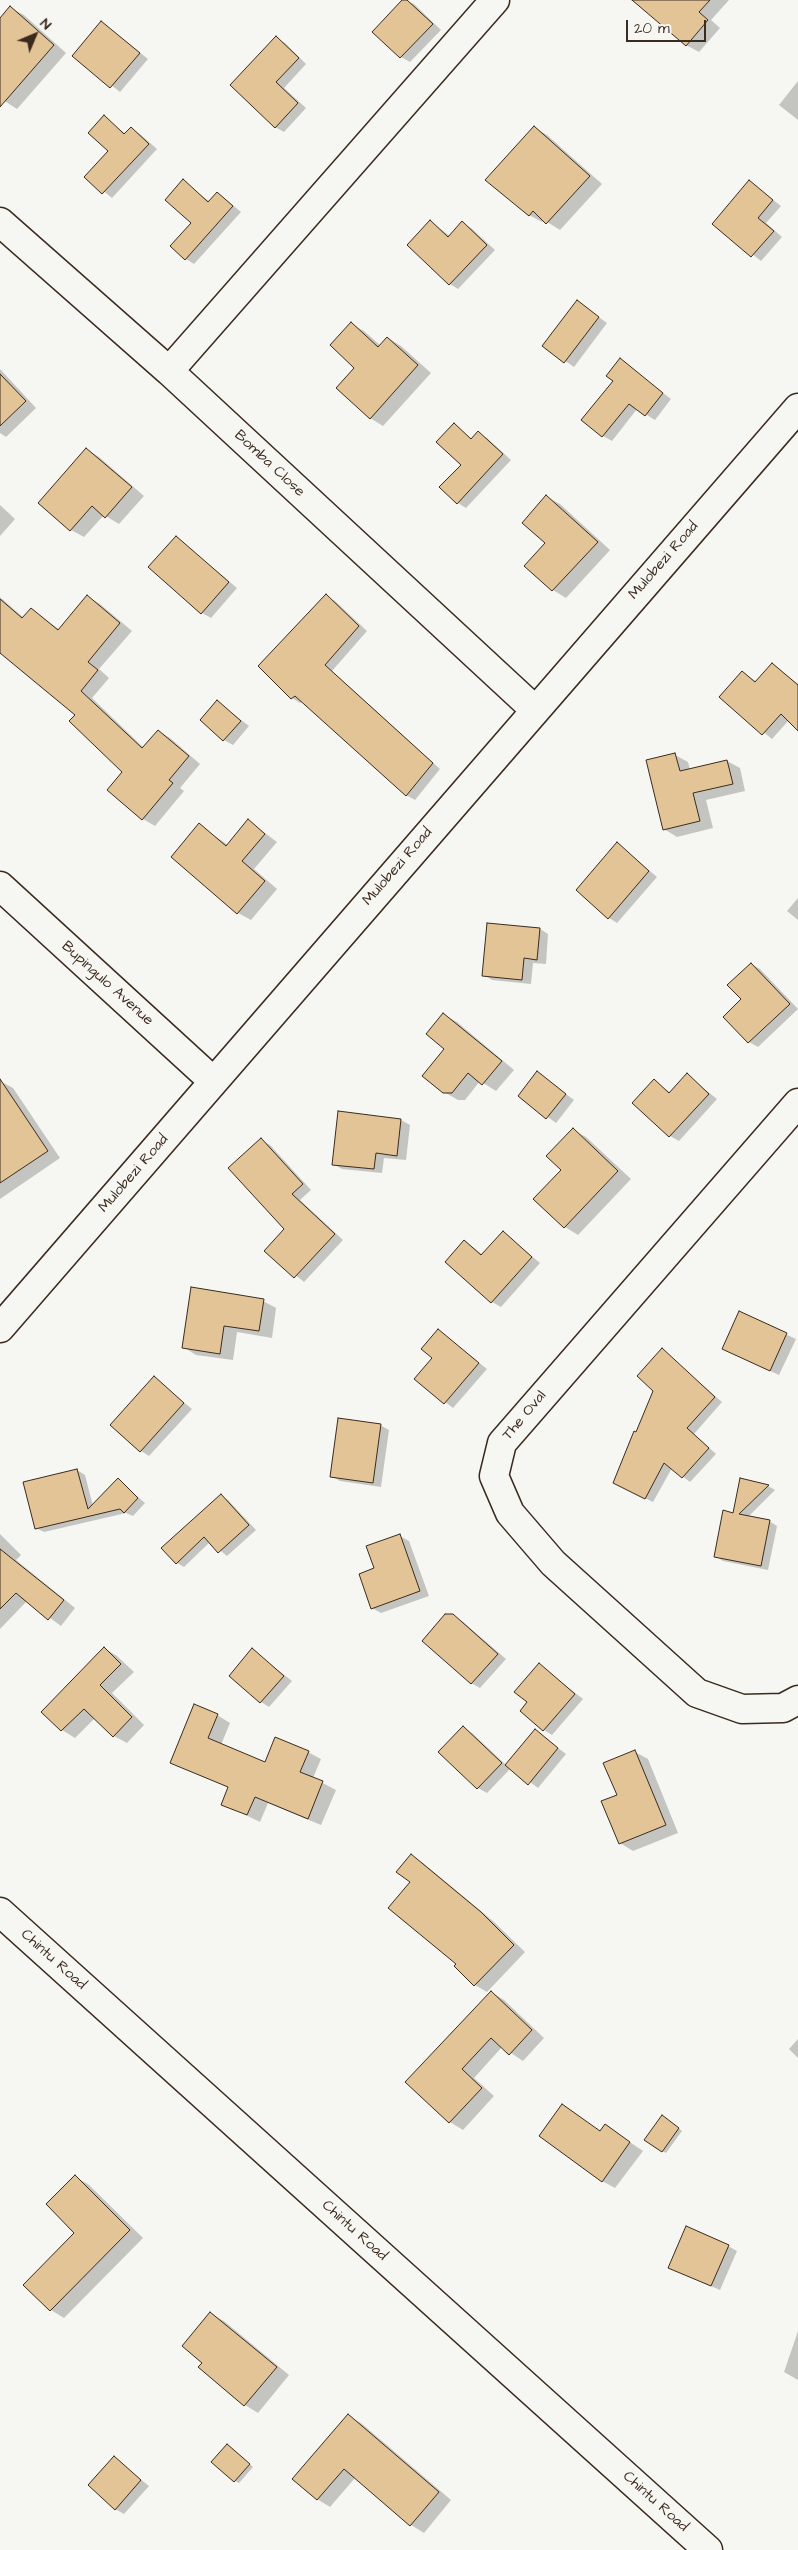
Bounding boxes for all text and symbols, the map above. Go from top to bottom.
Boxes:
north arrow [10,10,60,60]
scale bar [628,10,708,42]
text: N [35,14,56,35]
text: 20 m [634,18,670,39]
street label: Bomba Close [230,427,308,501]
street label: Mulobezi Road [625,518,703,604]
street label: Mulobezi Road [359,824,437,910]
street label: Bupingulo Avenue [57,938,157,1030]
street label: Mulobezi Road [95,1131,173,1217]
street label: The Oval [499,1388,551,1444]
street label: Chintu Road [17,1926,89,1994]
street label: Chintu Road [318,2197,390,2265]
street label: Chintu Road [619,2468,691,2536]

